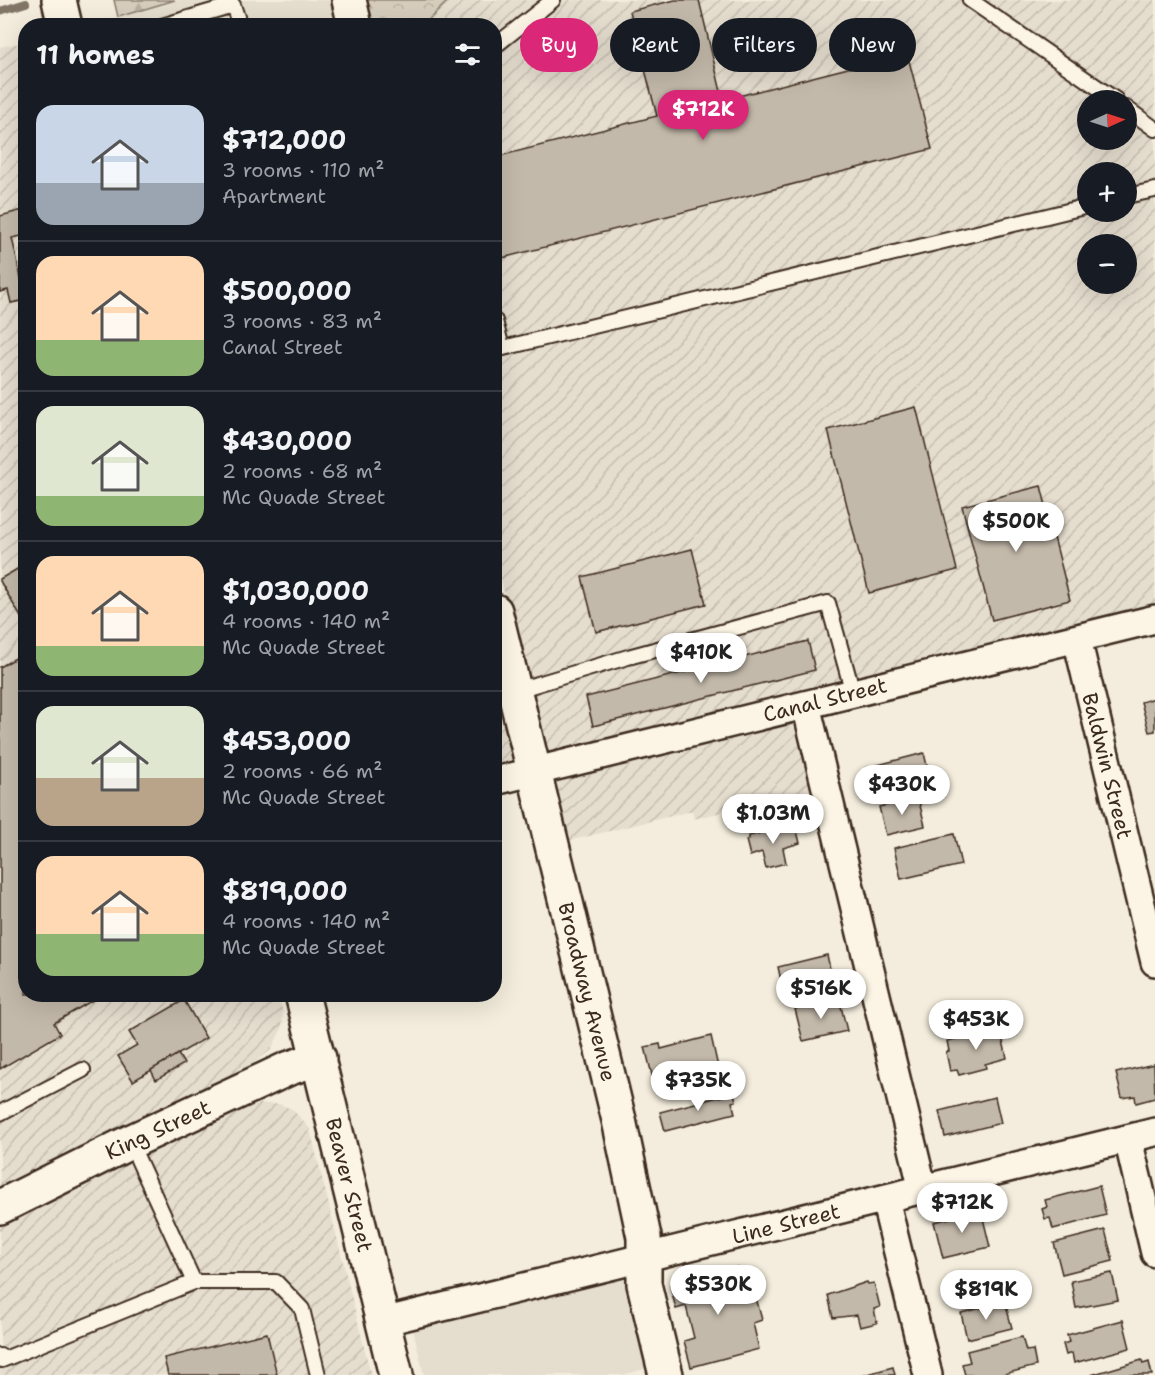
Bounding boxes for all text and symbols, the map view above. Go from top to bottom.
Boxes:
chip: Buy [520,18,598,72]
chip: Rent [610,18,700,72]
chip: Filters [712,18,817,72]
chip: New [829,18,916,72]
text: 11 homes [36,37,155,72]
icon: filters [451,38,484,71]
pin: $712K [661,90,745,141]
north arrow [1077,90,1137,150]
map controls [1077,90,1137,294]
text: $712K [672,96,734,122]
text: $712,000 [222,122,347,157]
icon: home [84,129,156,201]
text: 3 rooms · 110 m² [222,157,385,183]
button: + [1077,162,1137,222]
text: Apartment [222,183,326,209]
button: − [1077,234,1137,294]
text: $500,000 [222,273,352,308]
icon: home [84,280,156,352]
text: 3 rooms · 83 m² [222,308,382,334]
text: Canal Street [222,334,343,360]
text: $430,000 [222,423,352,458]
icon: home [84,430,156,502]
text: 2 rooms · 68 m² [222,458,382,484]
text: Mc Quade Street [222,484,386,510]
pin: $500K [974,502,1058,553]
text: $500K [982,508,1050,534]
text: $1,030,000 [222,573,369,608]
icon: home [84,580,156,652]
text: 4 rooms · 140 m² [222,608,390,634]
pin: $410K [659,633,743,684]
text: Mc Quade Street [222,634,386,660]
text: $410K [670,639,732,665]
street label: Canal Street [760,671,890,729]
street label: Baldwin Street [1075,690,1139,842]
text: $453,000 [222,723,351,758]
icon: home [84,730,156,802]
text: 2 rooms · 66 m² [222,758,383,784]
pin: $430K [860,765,944,816]
text: $430K [868,771,936,797]
text: Mc Quade Street [222,784,386,810]
pin: $1.03M [724,794,822,845]
text: $1.03M [736,800,810,826]
text: $819,000 [222,873,348,908]
icon: home [84,880,156,952]
street label: Broadway Avenue [551,899,623,1085]
text: 4 rooms · 140 m² [222,908,390,934]
text: Mc Quade Street [222,934,386,960]
pin: $516K [779,969,863,1020]
text: $516K [790,975,852,1001]
pin: $453K [934,1000,1018,1051]
text: $453K [943,1006,1009,1032]
pin: $735K [656,1061,740,1112]
text: $735K [665,1067,731,1093]
street label: King Street [101,1093,215,1167]
street label: Beaver Street [319,1115,379,1255]
pin: $712K [920,1183,1004,1234]
text: $712K [931,1189,993,1215]
street label: Line Street [729,1197,843,1251]
pin: $530K [676,1265,760,1316]
pin: $819K [944,1270,1028,1321]
text: $530K [684,1271,752,1297]
text: $819K [954,1276,1018,1302]

